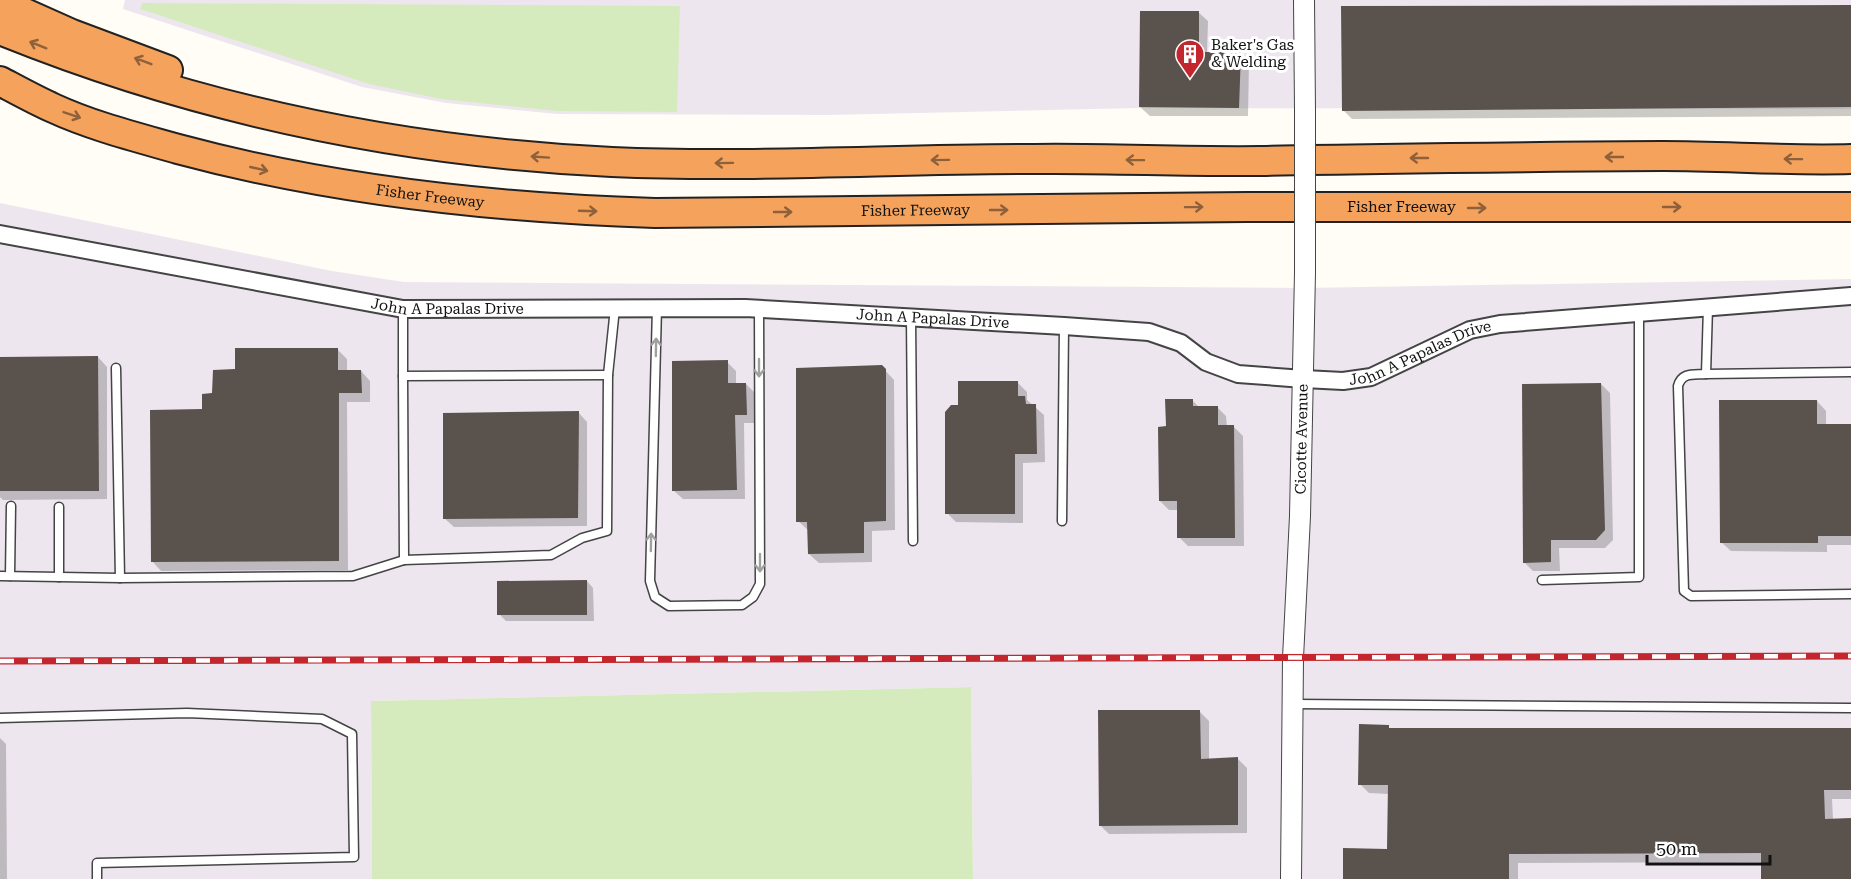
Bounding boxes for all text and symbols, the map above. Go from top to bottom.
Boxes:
place label: Baker's Gas & Welding [1211,36,1294,71]
building icon: Baker's Gas & Welding [1174,38,1206,80]
one-way arrow [29,39,47,50]
one-way arrow [134,55,153,66]
one-way arrow [62,111,81,122]
one-way arrow [1605,151,1625,162]
one-way arrow [531,152,551,163]
one-way arrow [1410,152,1430,163]
one-way arrow [1783,153,1803,165]
one-way arrow [931,154,950,166]
one-way arrow [1125,154,1145,165]
one-way arrow [715,157,735,169]
one-way arrow [249,164,268,175]
street label: Fisher Freeway [375,181,485,212]
street label: Fisher Freeway [1347,198,1456,216]
street label: Fisher Freeway [861,201,970,220]
one-way arrow [1662,201,1682,213]
one-way arrow [1184,202,1204,213]
one-way arrow [1467,202,1487,214]
one-way arrow [989,204,1009,216]
one-way arrow [578,205,598,216]
one-way arrow [773,206,793,218]
street label: John A Papalas Drive [369,294,524,319]
street label: John A Papalas Drive [856,305,1010,332]
street label: John A Papalas Drive [1348,317,1493,389]
one-way arrow [650,337,661,357]
one-way arrow [753,357,765,377]
street label: Cicotte Avenue [1291,384,1312,495]
one-way arrow [645,532,657,552]
one-way arrow [754,552,766,572]
scale bar [1647,828,1770,866]
text: 50 m [1656,838,1697,859]

